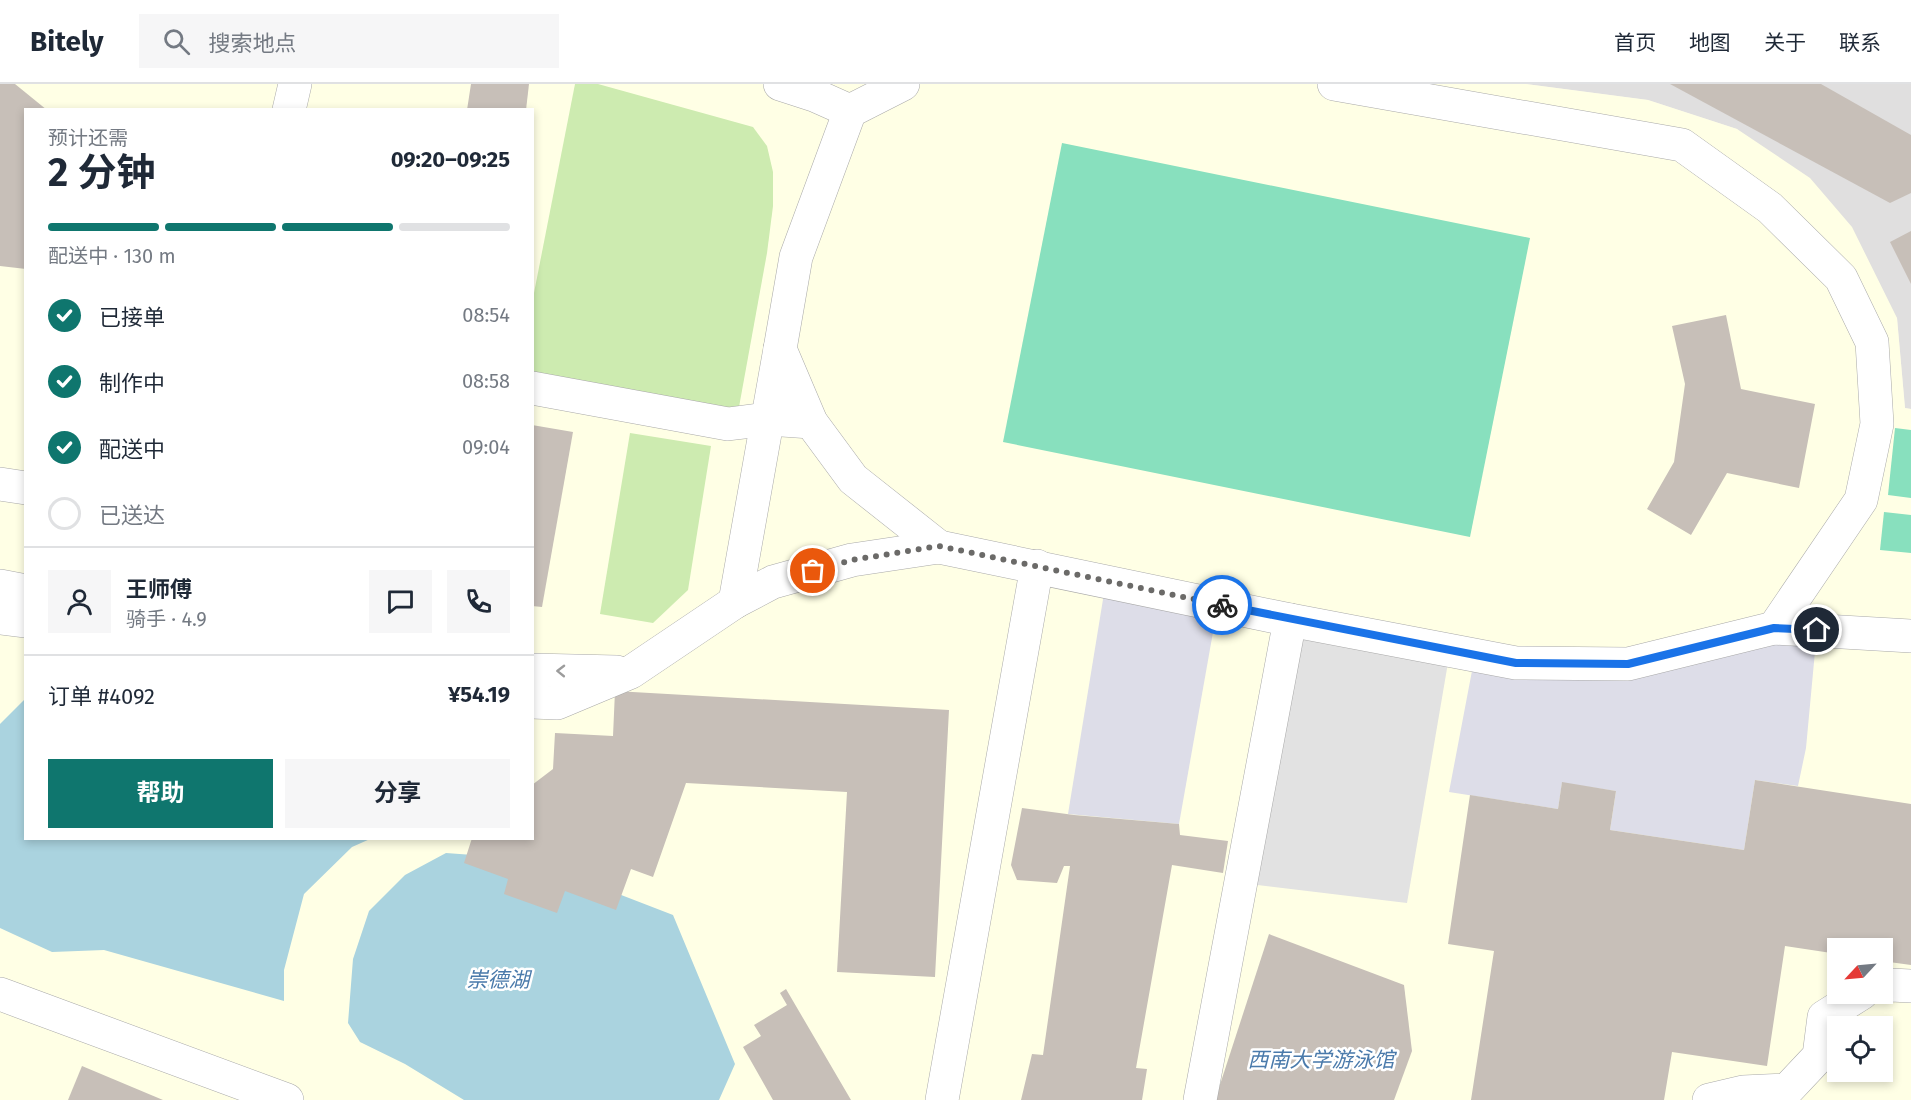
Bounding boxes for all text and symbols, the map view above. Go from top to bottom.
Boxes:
search box [139,14,559,68]
text: Bitely [30,25,103,58]
icon: search [160,25,193,58]
text: 搜索地点 [208,30,297,57]
text: 首页 [1614,30,1656,56]
text: 地图 [1689,30,1731,56]
text: 关于 [1764,30,1806,56]
text: 联系 [1839,30,1881,56]
text: 预计还需 [48,126,128,150]
text: 09:20–09:25 [391,146,510,173]
text: 2 分钟 [48,150,155,196]
text: 配送中 · 130 m [48,244,176,268]
icon: check [48,299,81,332]
text: 08:54 [462,303,510,327]
text: 已接单 [99,304,165,331]
icon: check [48,365,81,398]
text: 08:58 [462,369,510,393]
text: 制作中 [99,370,165,397]
icon: check [48,431,81,464]
text: 09:04 [462,435,510,459]
text: 配送中 [99,436,165,463]
text: 已送达 [99,502,165,529]
pin [787,545,838,596]
icon: bag [796,554,829,587]
button: person [48,570,111,633]
button: chat [369,570,432,633]
button: phone [447,570,510,633]
courier [1192,575,1252,635]
text: 王师傅 [126,576,192,603]
icon: bike [1206,589,1239,622]
pin [1791,604,1842,655]
text: 骑手 · 4.9 [126,607,207,631]
icon: home [1800,613,1833,646]
one-way arrow [556,665,565,677]
text: ¥54.19 [448,681,510,708]
text: 订单 #4092 [48,683,155,710]
button: 帮助 [48,759,273,828]
button: 分享 [285,759,510,828]
north arrow [1827,938,1893,1004]
map controls [1827,938,1893,1082]
water label: 崇德湖 [467,967,532,993]
button: locate [1827,1016,1893,1082]
water label: 西南大学游泳馆 [1248,1047,1397,1073]

